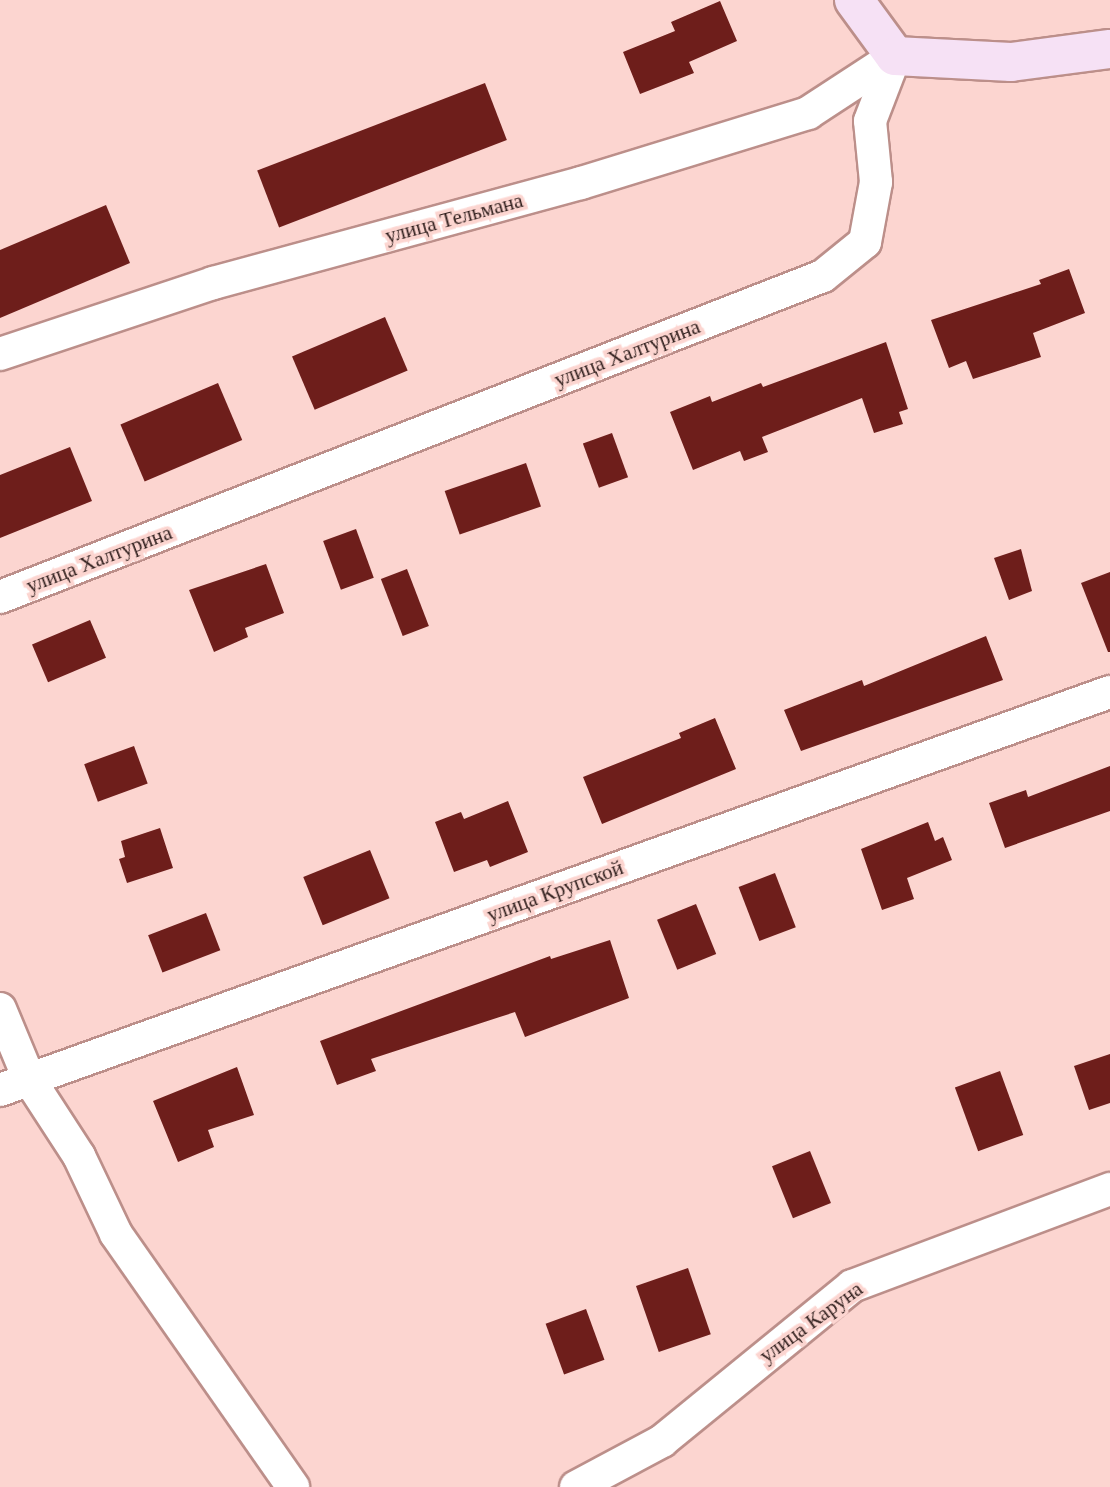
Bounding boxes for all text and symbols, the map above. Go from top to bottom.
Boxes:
street label: улица Тельмана [382,188,526,248]
street label: улица Халтурина [551,314,703,392]
street label: улица Халтурина [23,520,175,598]
street label: улица Крупской [483,855,627,927]
street label: улица Каруна [754,1276,868,1368]

